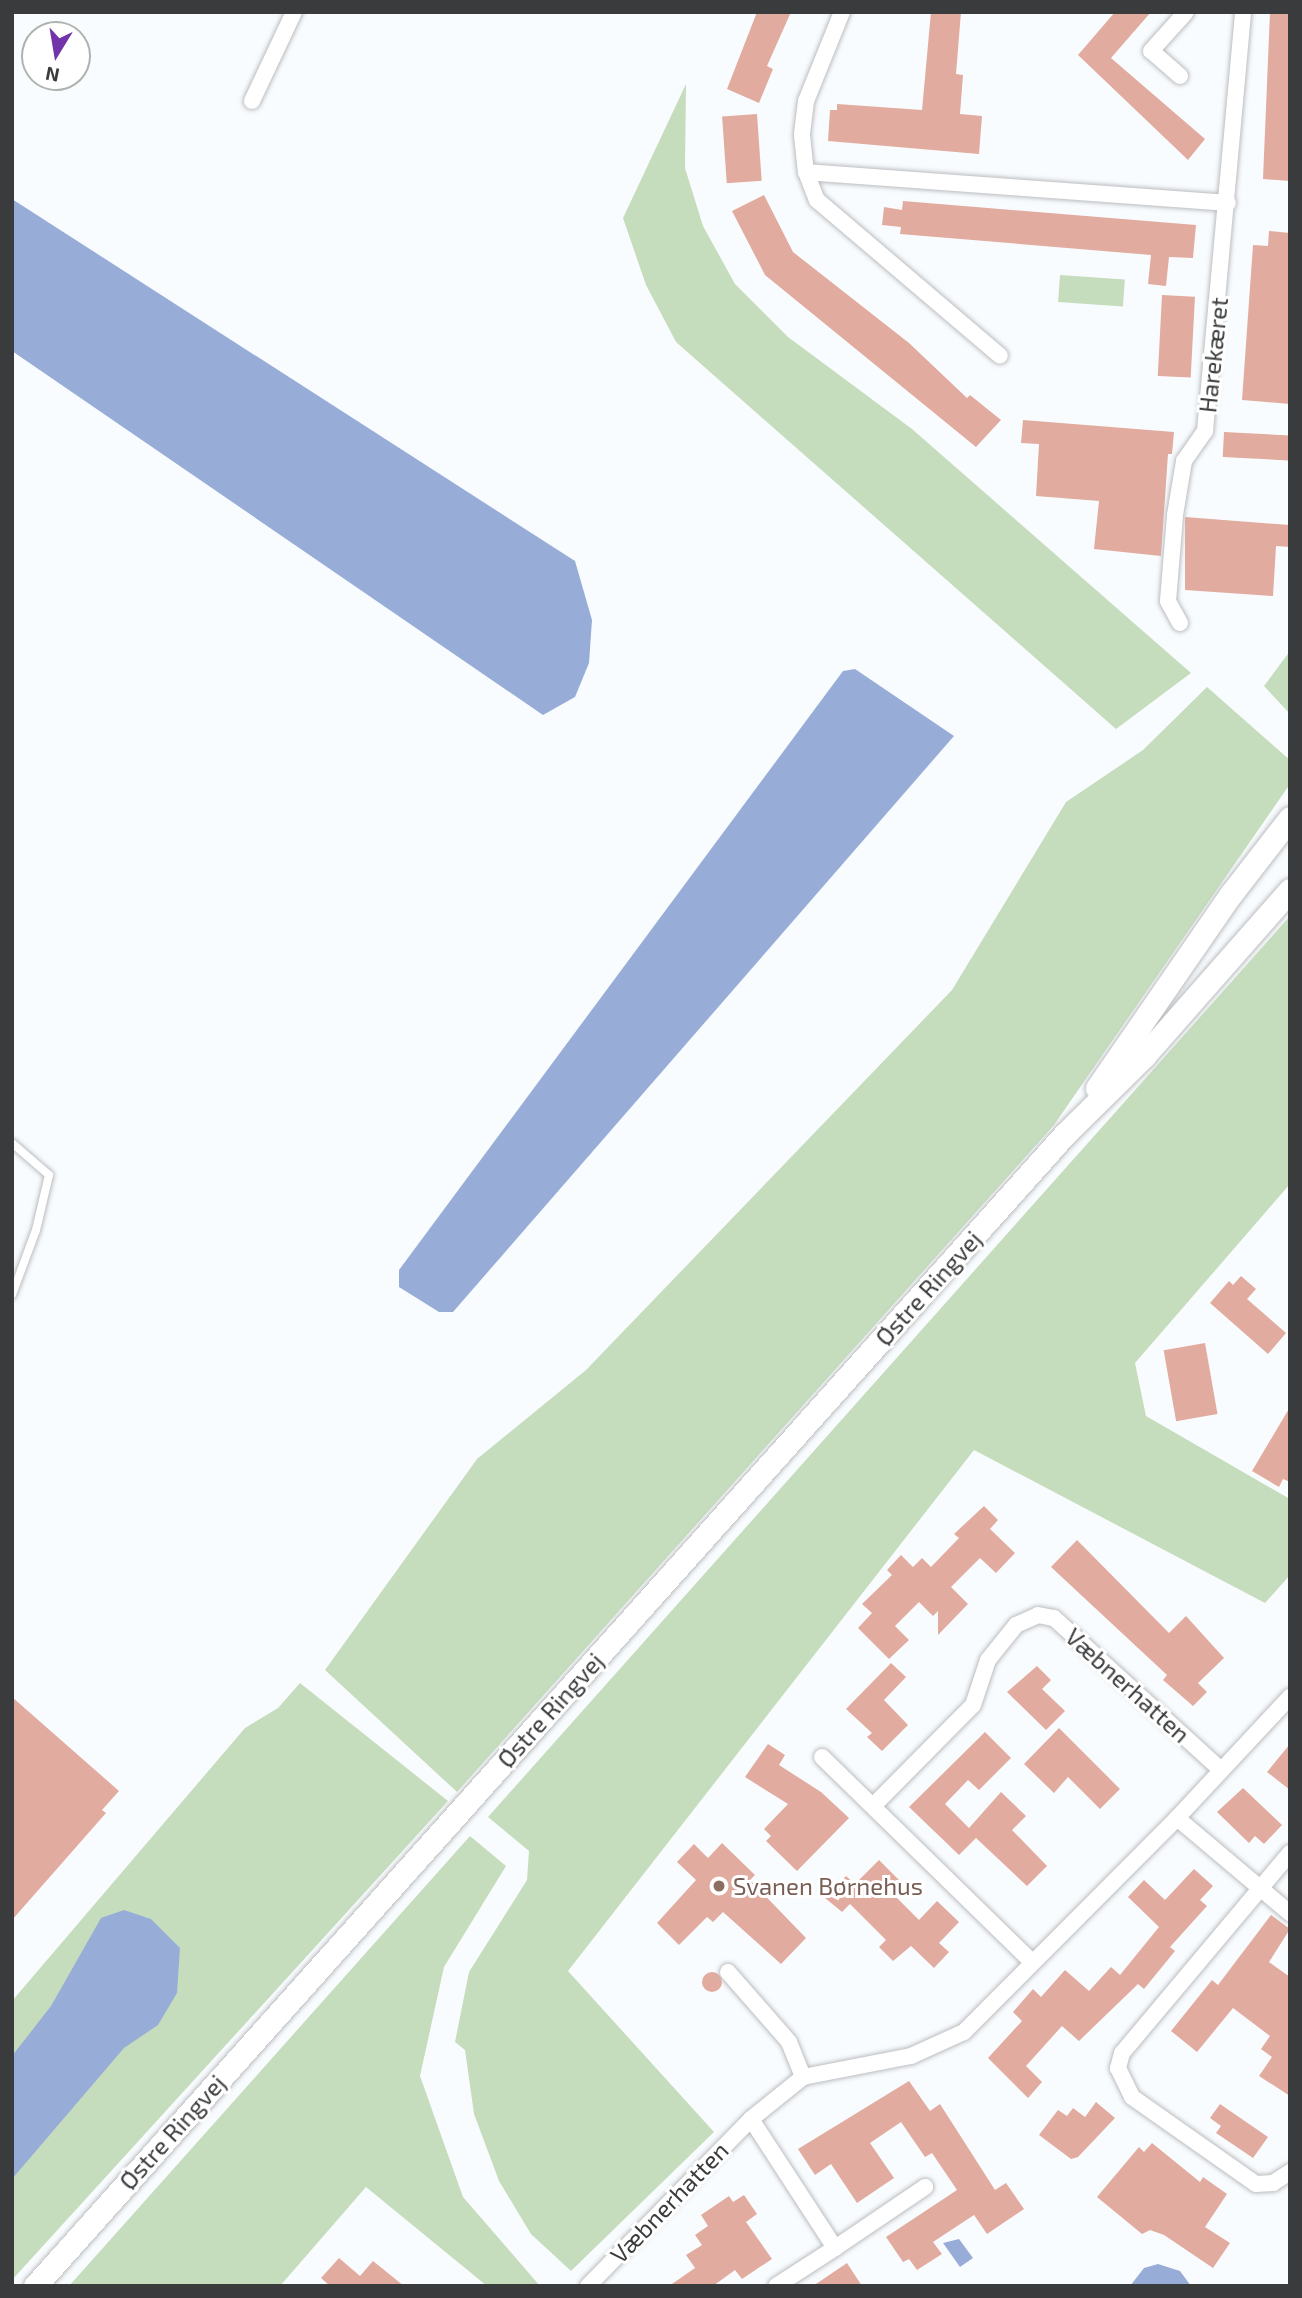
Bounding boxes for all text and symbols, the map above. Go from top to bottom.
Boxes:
north arrow [21,21,91,91]
text: N [43,63,61,88]
street label: Harekæret [1193,296,1233,414]
street label: Østre Ringvej [869,1225,987,1351]
street label: Væbnerhatten [1060,1622,1196,1748]
street label: Østre Ringvej [491,1647,609,1773]
place label: Svanen Børnehus [733,1872,923,1900]
marker: Svanen Børnehus [711,1878,727,1894]
street label: Østre Ringvej [113,2069,231,2195]
street label: Væbnerhatten [604,2135,734,2269]

